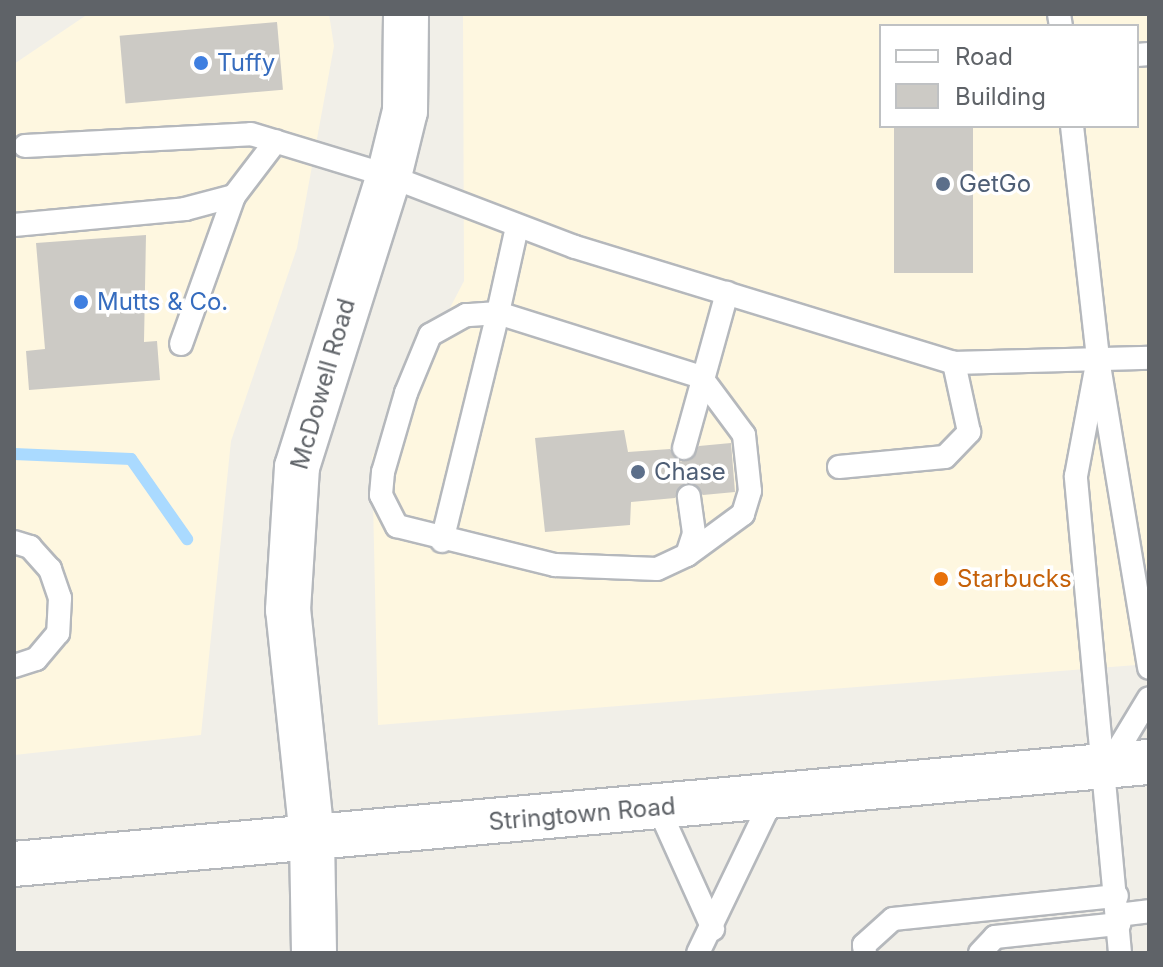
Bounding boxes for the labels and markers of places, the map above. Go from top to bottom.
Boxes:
place label: Tuffy [217,49,275,77]
marker: Tuffy [192,54,210,72]
place label: GetGo [959,170,1031,198]
marker: GetGo [934,175,952,193]
place label: Mutts & Co. [97,288,228,316]
marker: Mutts & Co. [72,293,90,311]
place label: Chase [654,458,726,486]
marker: Chase [629,463,647,481]
place label: Starbucks [957,565,1072,593]
marker: Starbucks [932,570,950,588]

